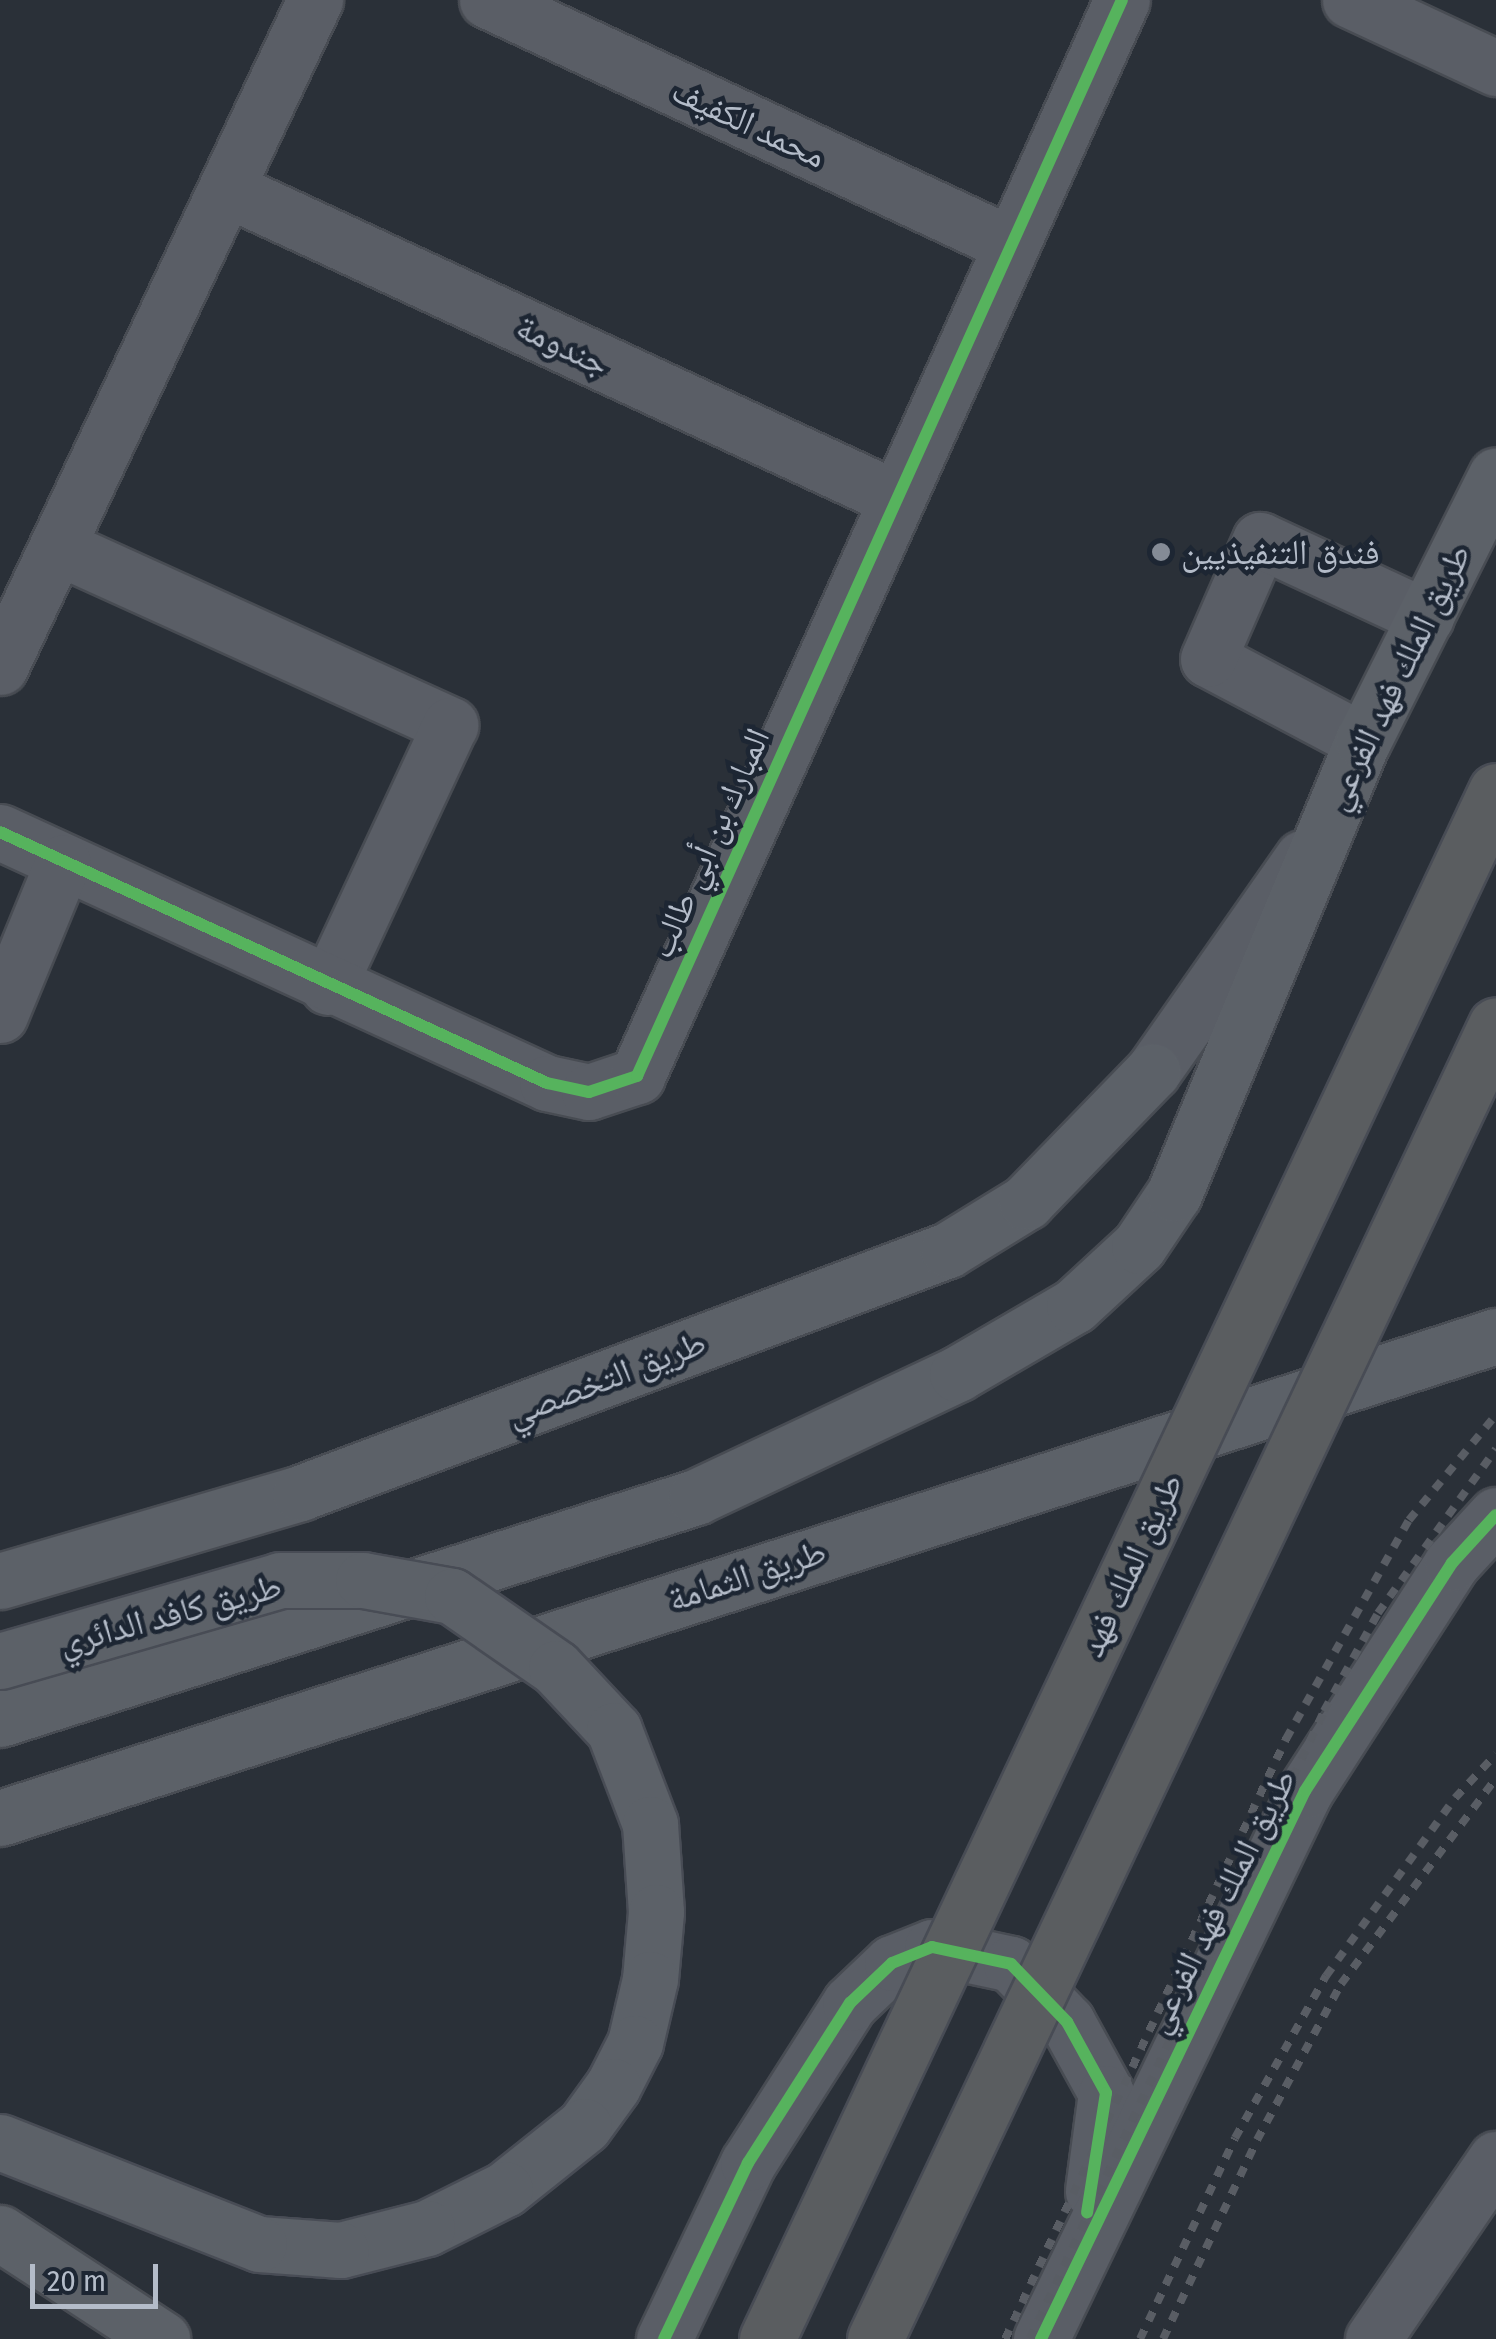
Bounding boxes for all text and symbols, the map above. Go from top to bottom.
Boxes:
street label: محمد الكفيف [665,69,833,177]
street label: جندومة [510,305,616,385]
place label: فندق التنفيذيين [1181,531,1380,573]
street label: طريق الملك فهد الفرعي [1314,537,1480,817]
marker: فندق التنفيذيين [1150,541,1172,563]
street label: المبارك بن أبي طالب [640,722,778,964]
street label: طريق التخصصي [500,1321,712,1435]
street label: طريق الملك فهد [1070,1467,1192,1663]
street label: طريق الثمامة [663,1530,831,1620]
street label: طريق كافد الدائري [54,1564,286,1664]
street label: طريق الملك فهد الفرعي [1135,1762,1305,2040]
scale bar [35,2244,162,2306]
text: 20 m [47,2263,106,2299]

